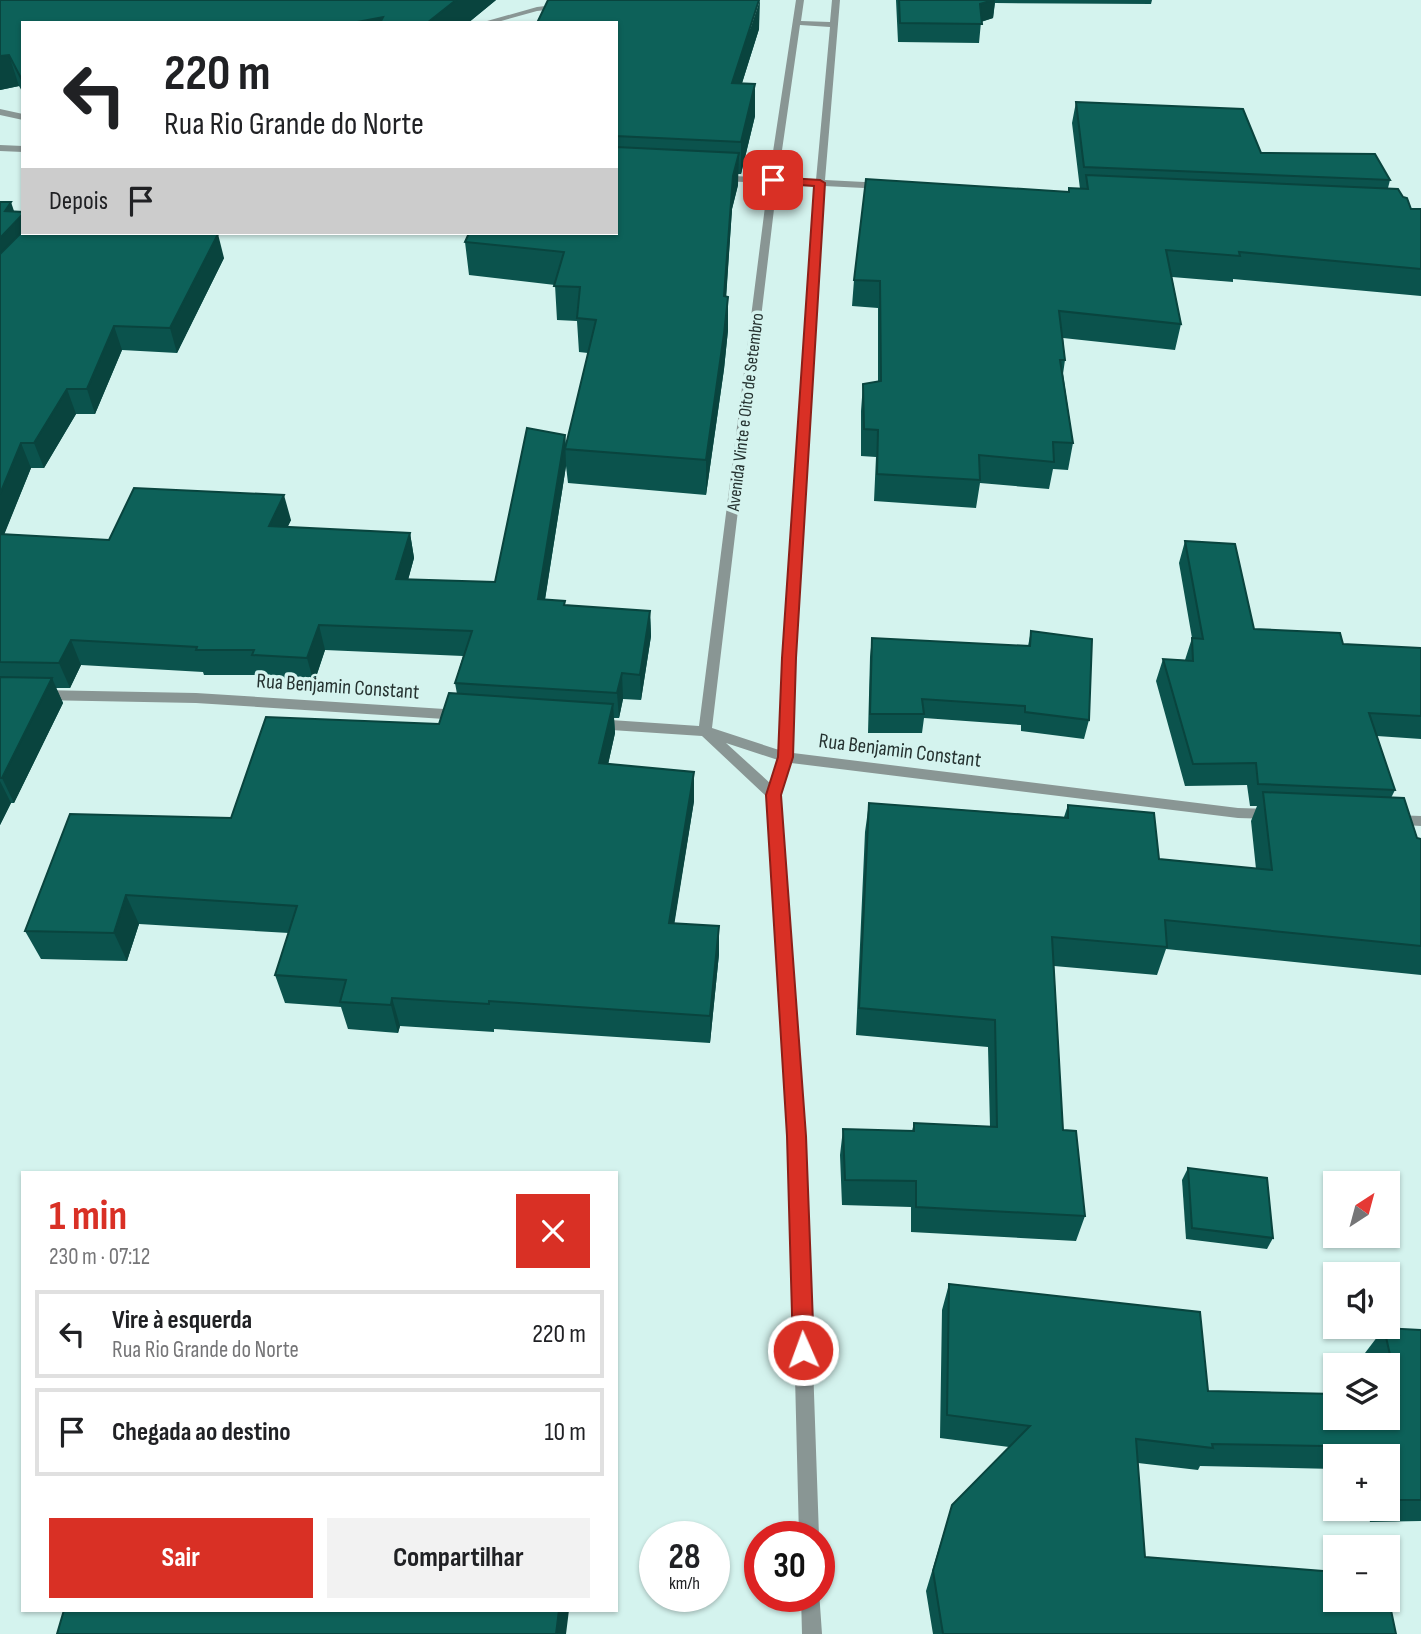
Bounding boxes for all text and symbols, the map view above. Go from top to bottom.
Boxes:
text: 220 m [164,45,270,104]
icon: left [49,49,140,140]
text: Rua Rio Grande do Norte [164,105,424,144]
pin [743,150,803,210]
icon: arrive [754,161,792,199]
icon: arrive [122,182,160,220]
text: Depois [49,186,108,217]
street label: Avenida Vinte e Oito de Setembro [723,312,768,513]
street label: Rua Benjamin Constant [256,668,420,705]
street label: Rua Benjamin Constant [817,728,983,773]
north arrow [1323,1171,1400,1248]
map controls [1323,1171,1400,1612]
text: 1 min [49,1191,127,1242]
button: close [516,1194,590,1268]
text: 230 m · 07:12 [49,1243,150,1271]
button: sound [1323,1262,1400,1339]
text: Vire à esquerda [112,1305,252,1336]
position arrow [766,1313,840,1387]
icon: left [53,1315,91,1353]
text: 220 m [532,1319,586,1350]
text: Rua Rio Grande do Norte [112,1336,299,1364]
button: layers [1323,1353,1400,1430]
icon: arrive [53,1413,91,1451]
text: Chegada ao destino [112,1417,291,1448]
text: 10 m [544,1417,586,1448]
button: + [1323,1444,1400,1521]
button: Sair [49,1518,313,1598]
button: Compartilhar [327,1518,590,1598]
speed limit sign: 30 [744,1521,835,1612]
button: − [1323,1535,1400,1612]
text: 28 [669,1536,700,1579]
text: km/h [669,1573,700,1594]

